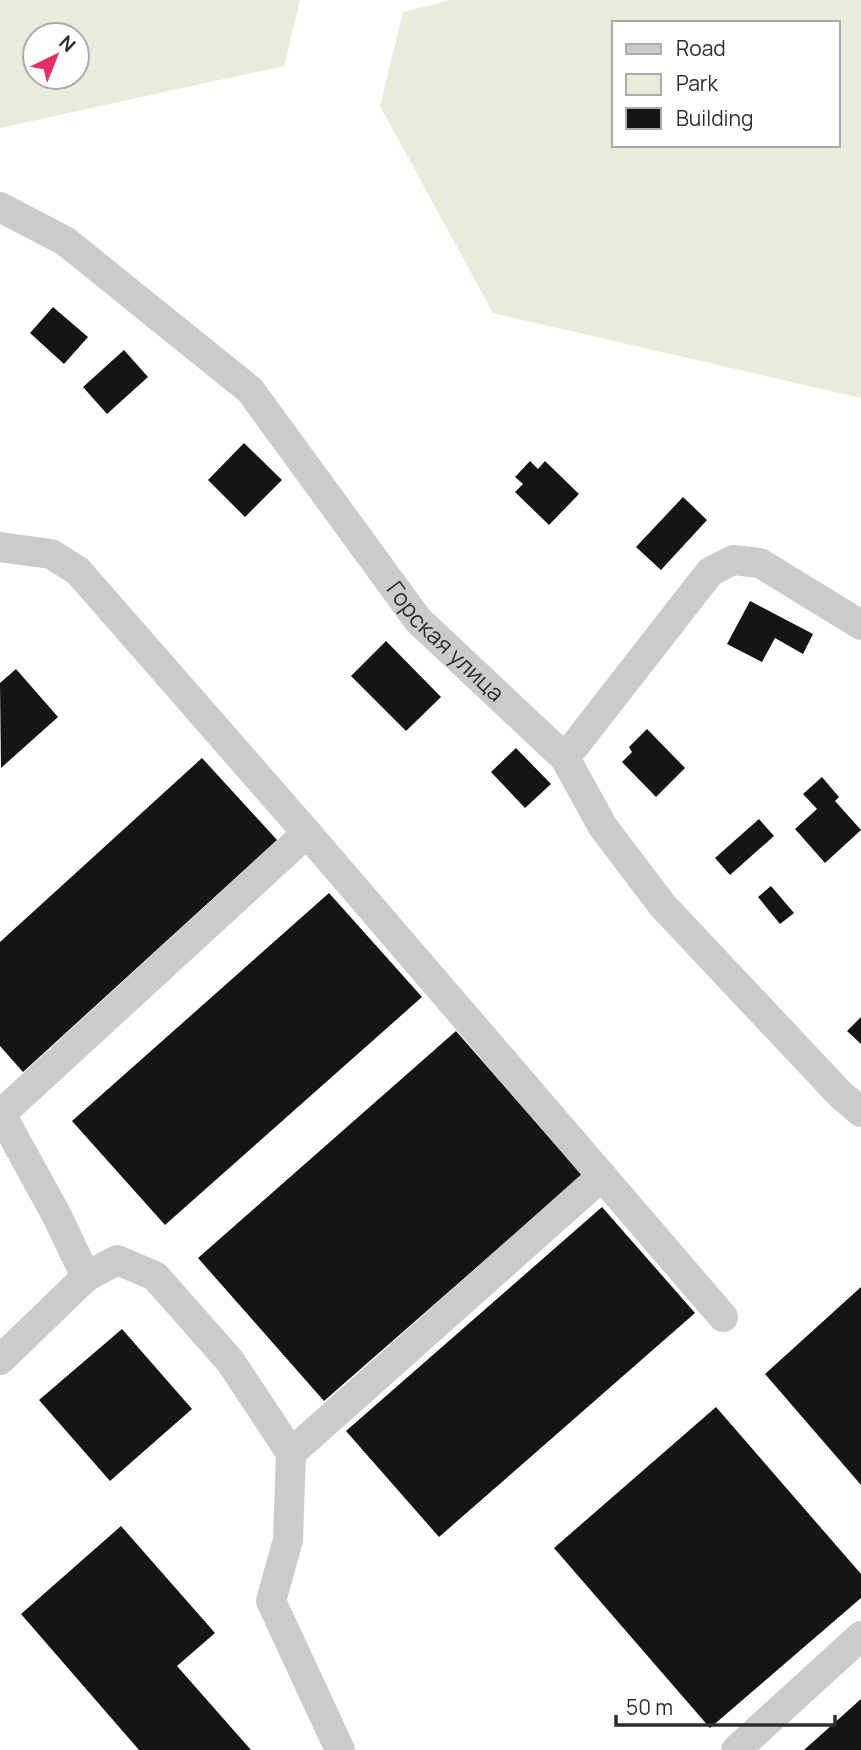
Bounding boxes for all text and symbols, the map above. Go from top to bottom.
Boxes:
north arrow [21,21,91,91]
legend [612,21,840,147]
text: N [54,29,81,58]
text: Road [676,34,726,62]
text: Park [676,69,718,97]
text: Building [676,104,753,132]
street label: Горская улица [380,574,512,708]
scale bar [616,1684,835,1728]
text: 50 m [626,1693,673,1721]

